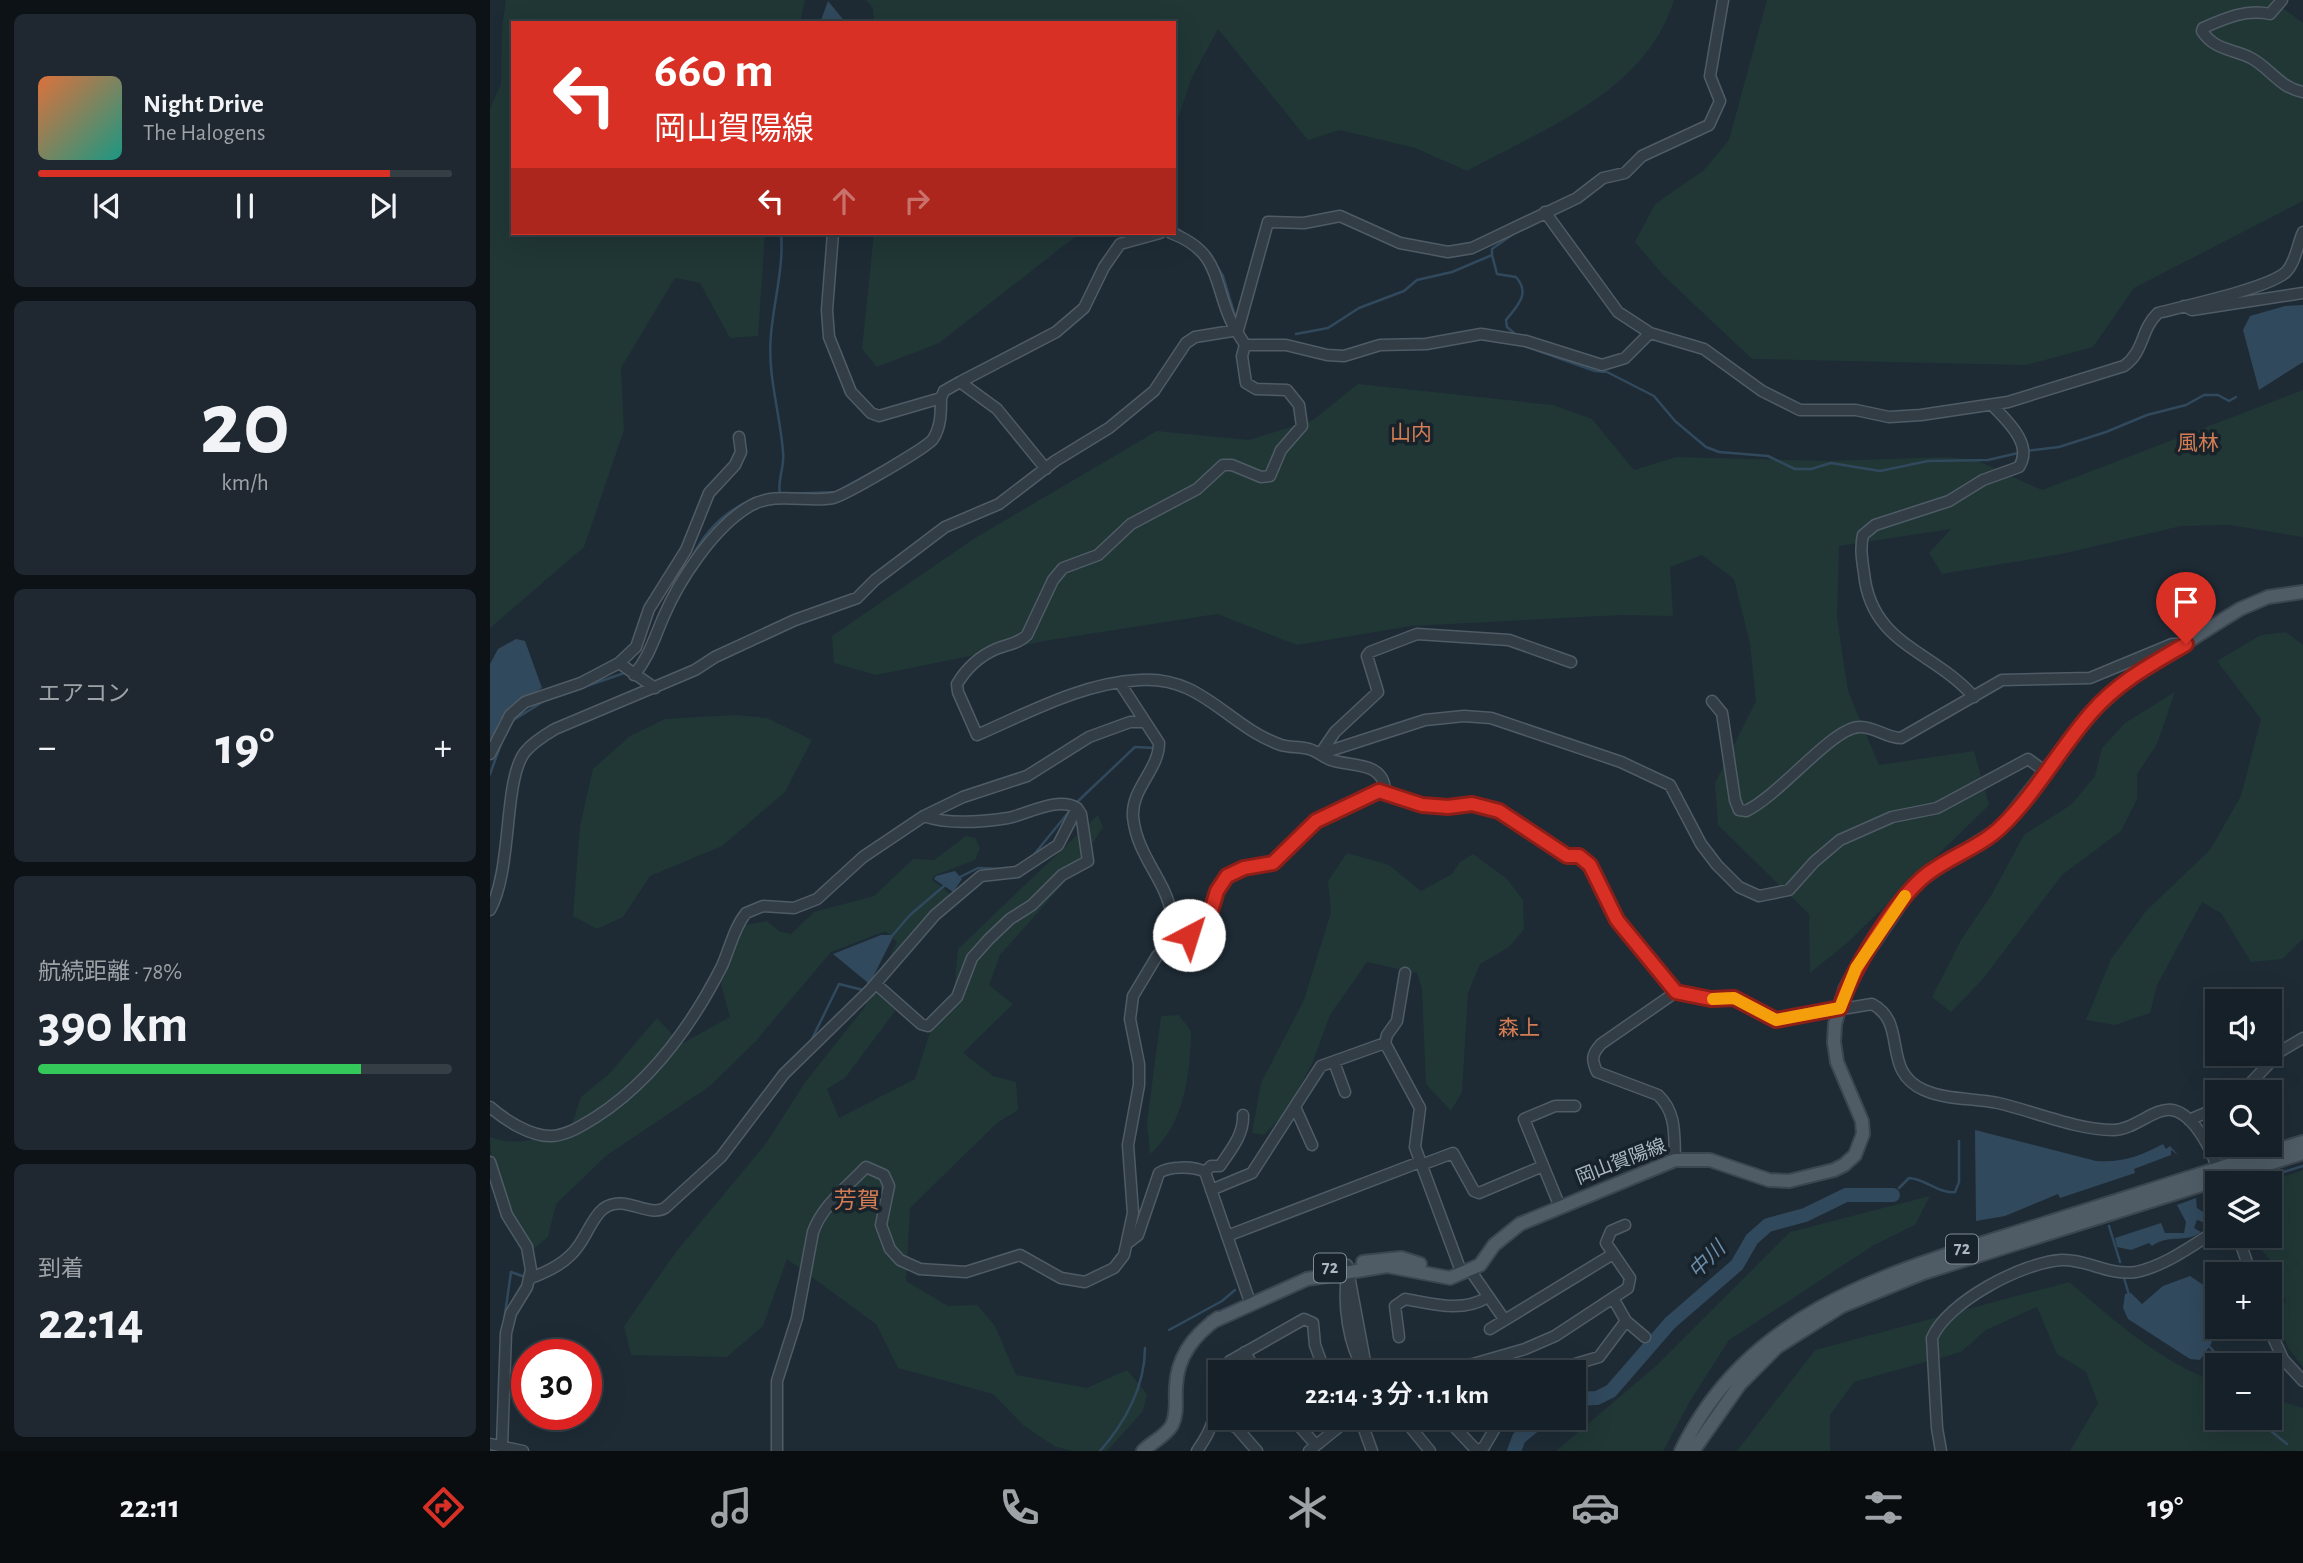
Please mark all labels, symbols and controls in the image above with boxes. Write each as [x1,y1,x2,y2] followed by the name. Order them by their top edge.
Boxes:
[654,47,774,96] text: 660 m
[539,49,630,140] icon: left
[143,91,264,117] text: Night Drive
[654,113,814,145] text: 岡山賀陽線
[143,122,265,145] text: The Halogens
[752,182,790,220] icon: left
[825,182,863,220] icon: ahead
[898,182,936,220] icon: right
[88,187,126,225] icon: previous
[226,187,264,225] icon: pause
[364,187,402,225] icon: next
[200,379,290,470] text: 20
[1390,422,1432,444] district label: 山内
[2177,432,2219,454] district label: 風林
[221,472,269,495] text: km/h
[2156,572,2216,644] pin
[2167,583,2205,621] icon: arrive
[38,683,130,706] text: エアコン
[215,721,275,773] text: 19°
[38,729,56,767] text: −
[434,729,452,767] text: +
[1152,898,1226,972] position arrow
[38,961,182,984] text: 航続距離 · 78%
[2205,989,2282,1430] map controls
[2205,989,2282,1066] button: sound
[38,999,188,1051] text: 390 km
[1498,1017,1540,1039] district label: 森上
[2205,1080,2282,1157] button: search
[1573,1134,1669,1188] street label: 岡山賀陽線
[2205,1171,2282,1248] button: layers
[834,1188,880,1213] district label: 芳賀
[1946,1234,1978,1264] road number: 72
[1684,1236,1731,1282] water label: 中川
[1314,1254,1346,1282] road number: 72
[38,1258,84,1281] text: 到着
[2205,1262,2282,1339] button: +
[38,1296,144,1348] text: 22:14
[511,1339,602,1430] speed limit sign: 30
[2205,1353,2282,1430] button: −
[1305,1382,1489,1408] text: 22:14 · 3 分 · 1.1 km
[419,1483,468,1532] icon: directions
[707,1483,756,1532] icon: music
[995,1483,1044,1532] icon: phone
[1283,1483,1332,1532] icon: climate
[1571,1483,1620,1532] icon: car
[1859,1483,1908,1532] icon: filters
[120,1491,180,1523] text: 22:11
[2147,1491,2183,1523] text: 19°

